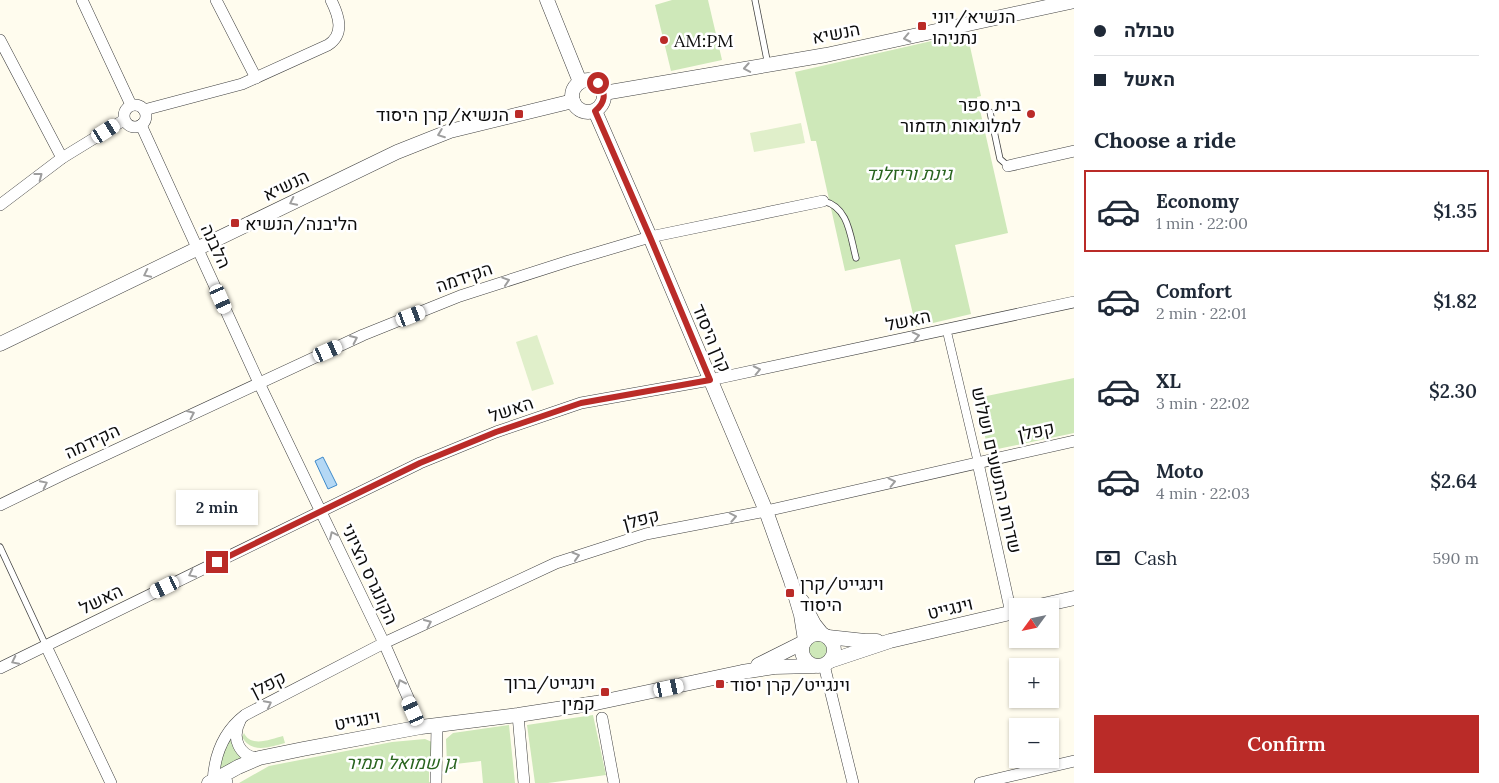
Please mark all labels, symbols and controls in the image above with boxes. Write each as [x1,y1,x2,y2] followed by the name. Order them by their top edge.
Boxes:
[932,5,1016,49] place label: הנשיא/יוני נתניהו
[810,17,862,49] street label: הנשיא
[1124,18,1175,42] text: טבולה
[916,20,928,32] marker: הנשיא/יוני נתניהו
[673,29,734,52] place label: AM:PM
[902,32,911,43] one-way arrow
[658,34,670,46] marker: AM:PM
[743,63,752,73] one-way arrow
[1124,67,1175,91] text: האשל
[587,72,609,94] route start
[900,93,1022,137] place label: בית ספר למלונאות תדמור
[376,103,509,126] place label: הנשיא/קרן היסוד
[513,108,525,120] marker: הנשיא/קרן היסוד
[1025,108,1037,120] marker: בית ספר למלונאות תדמור
[89,117,122,145] car
[1094,126,1236,154] text: Choose a ride
[437,128,446,139] one-way arrow
[866,162,953,185] park label: גינת וריזלנד
[259,164,313,206] street label: הנשיא
[33,173,42,181] one-way arrow
[1096,189,1141,234] icon: car
[1156,189,1239,213] text: Economy
[289,196,298,207] one-way arrow
[1433,199,1477,223] text: $1.35
[245,212,358,235] place label: הליבנה/הנשיא
[1156,213,1248,233] text: 1 min · 22:00
[229,217,241,229] marker: הליבנה/הנשיא
[196,220,236,272] street label: הלבנה
[433,257,495,297] street label: הקידמה
[143,267,152,278] one-way arrow
[501,277,510,287] one-way arrow
[1096,279,1141,324] icon: car
[1156,279,1232,303] text: Comfort
[208,282,233,316] car
[1433,289,1477,313] text: $1.82
[687,300,737,376] street label: קרן היסוד
[1156,303,1247,323] text: 2 min · 22:01
[394,304,427,328] car
[883,304,933,336] street label: האשל
[912,331,921,342] one-way arrow
[349,334,358,345] one-way arrow
[311,338,344,364] car
[753,365,762,376] one-way arrow
[1096,369,1141,414] icon: car
[1156,369,1181,393] text: XL
[1429,379,1477,403] text: $2.30
[967,384,1027,556] street label: שדרות התשעים ושלוש
[486,391,536,427] street label: האשל
[1156,393,1250,413] text: 3 min · 22:02
[186,410,195,421] one-way arrow
[1016,416,1056,446] street label: קפלן
[61,418,123,464] street label: הקידמה
[1096,459,1141,504] icon: car
[1156,459,1203,483] text: Moto
[1430,469,1477,493] text: $2.64
[888,477,897,488] one-way arrow
[39,480,48,490] one-way arrow
[1156,483,1250,503] text: 4 min · 22:03
[176,490,258,524] callout: 2 min
[196,497,238,517] text: 2 min
[620,503,662,535] street label: קפלן
[729,512,738,523] one-way arrow
[337,520,403,628] street label: הקונגרס הציוני
[328,531,339,540] one-way arrow
[1094,544,1122,572] icon: cash
[1134,546,1177,570] text: Cash
[1433,548,1479,568] text: 590 m
[206,551,228,573] route end
[571,552,580,562] one-way arrow
[188,568,197,578] one-way arrow
[800,572,884,616] place label: וינגייט/קרן היסוד
[148,574,181,600] car
[75,579,127,619] street label: האשל
[784,587,796,599] marker: וינגייט/קרן היסוד
[925,592,975,624] street label: וינגייט
[1009,598,1059,648] north arrow
[1009,598,1059,768] map controls
[423,618,432,629] one-way arrow
[11,655,20,665] one-way arrow
[1009,658,1059,708] button: +
[246,665,290,703] street label: קפלן
[504,671,595,715] place label: וינגייט/ברוך קמין
[730,673,850,696] place label: וינגייט/קרן יסוד
[652,678,685,698] car
[714,678,726,690] marker: וינגייט/קרן יסוד
[397,679,408,688] one-way arrow
[599,686,611,698] marker: וינגייט/ברוך קמין
[400,694,425,728] car
[263,700,272,710] one-way arrow
[332,705,382,735] street label: וינגייט
[1094,715,1479,773] button: Confirm
[1009,718,1059,768] button: −
[346,751,457,774] park label: גן שמואל תמיר

